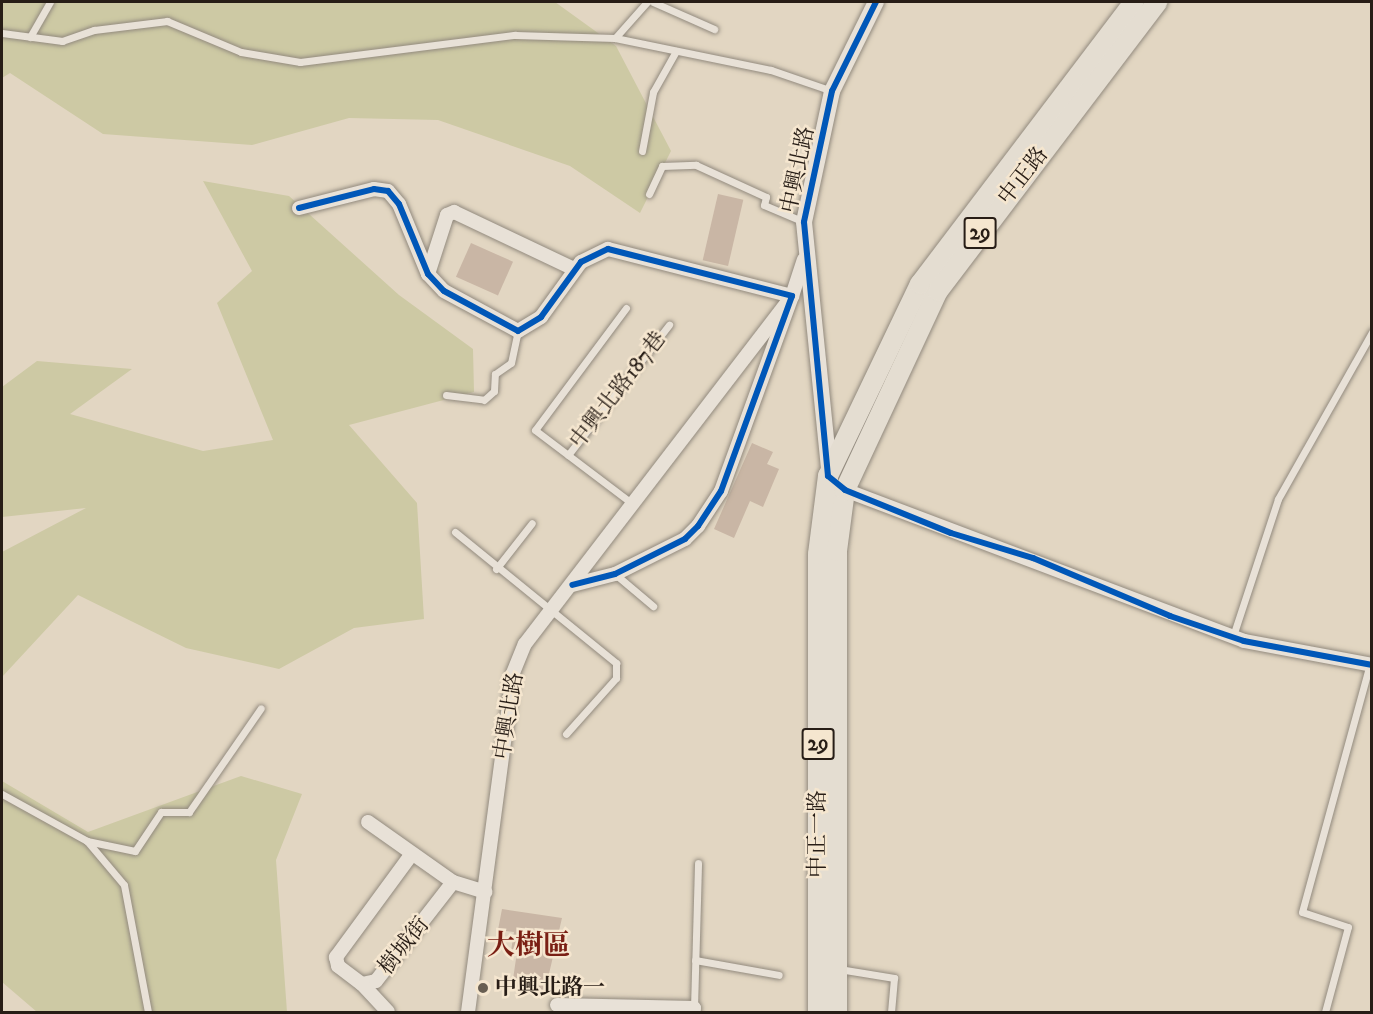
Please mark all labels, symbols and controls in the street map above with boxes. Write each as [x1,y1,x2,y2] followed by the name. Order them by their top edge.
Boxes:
[776,124,820,216] street label: 中興北路
[992,142,1054,210] street label: 中正路
[964,215,996,251] road number: 29
[564,326,672,454] street label: 中興北路187巷
[489,670,529,762] street label: 中興北路
[802,726,834,762] road number: 29
[805,790,831,878] street label: 中正一路
[373,912,435,980] street label: 樹城街
[487,929,571,963] district label: 大樹區
[495,975,605,1001] place label: 中興北路一
[476,981,490,995] marker: 中興北路一

